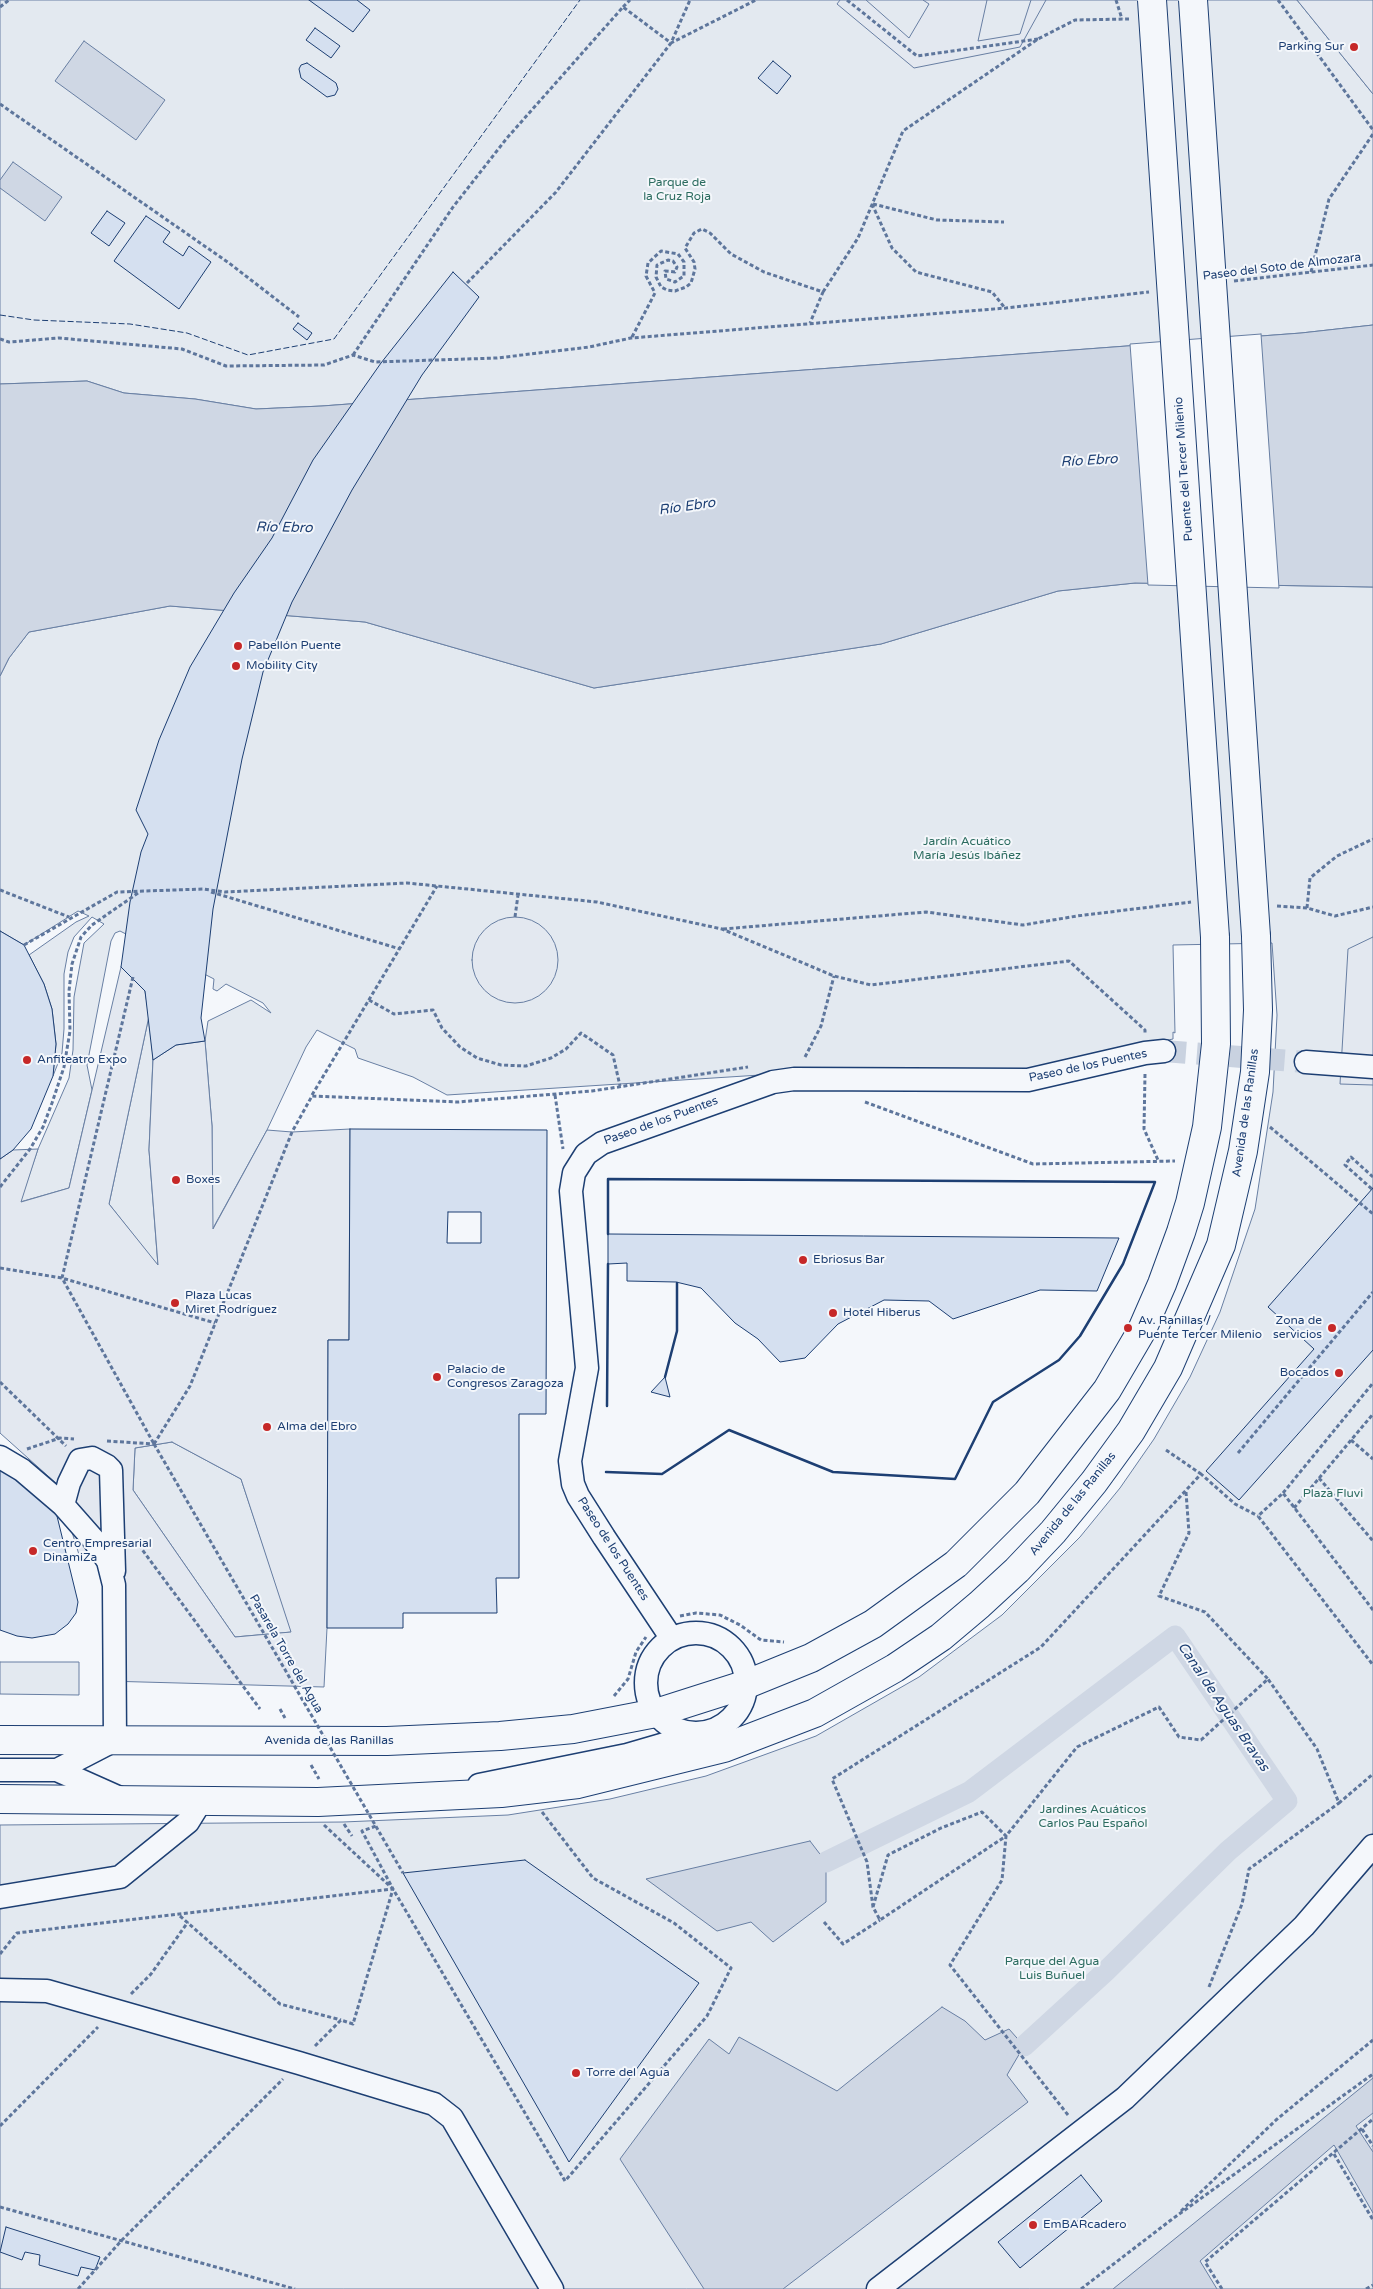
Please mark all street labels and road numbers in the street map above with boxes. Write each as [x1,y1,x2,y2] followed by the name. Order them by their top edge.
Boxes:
[1202,250,1362,284] street label: Paseo del Soto de Almozara
[1172,396,1196,542] street label: Puente del Tercer Milenio
[1028,1046,1148,1086] street label: Paseo de los Puentes
[1230,1048,1262,1178] street label: Avenida de las Ranillas
[602,1094,720,1148] street label: Paseo de los Puentes
[1027,1449,1119,1559] street label: Avenida de las Ranillas
[574,1495,652,1603] street label: Paseo de los Puentes
[246,1592,326,1716] street label: Pasarela Torre del Agua
[264,1734,394,1748] street label: Avenida de las Ranillas

